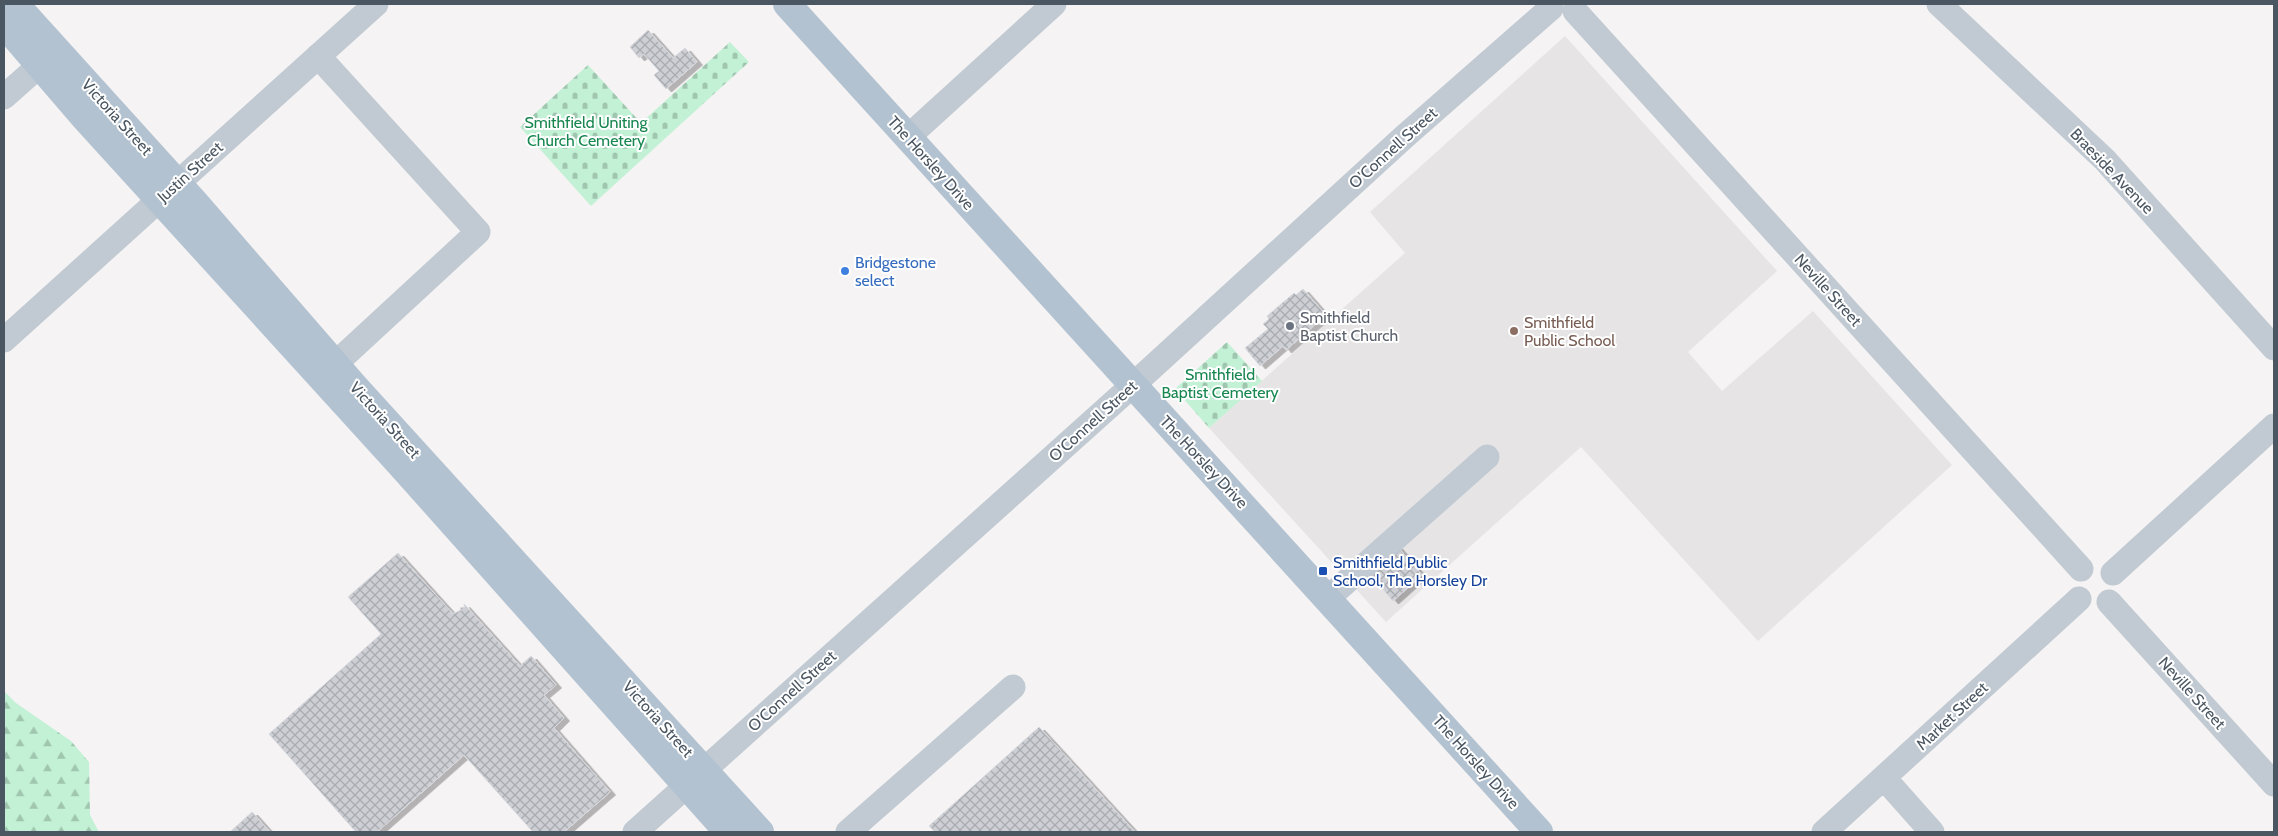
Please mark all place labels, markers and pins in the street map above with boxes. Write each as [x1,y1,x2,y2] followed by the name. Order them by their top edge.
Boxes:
[855,253,936,290] place label: Bridgestone select
[839,265,851,277] marker: Bridgestone select
[1300,308,1398,345] place label: Smithfield Baptist Church
[1524,313,1615,350] place label: Smithfield Public School
[1284,320,1296,332] marker: Smithfield Baptist Church
[1508,325,1520,337] marker: Smithfield Public School
[1333,553,1488,590] place label: Smithfield Public School, The Horsley Dr
[1317,565,1329,577] marker: Smithfield Public School, The Horsley Dr

